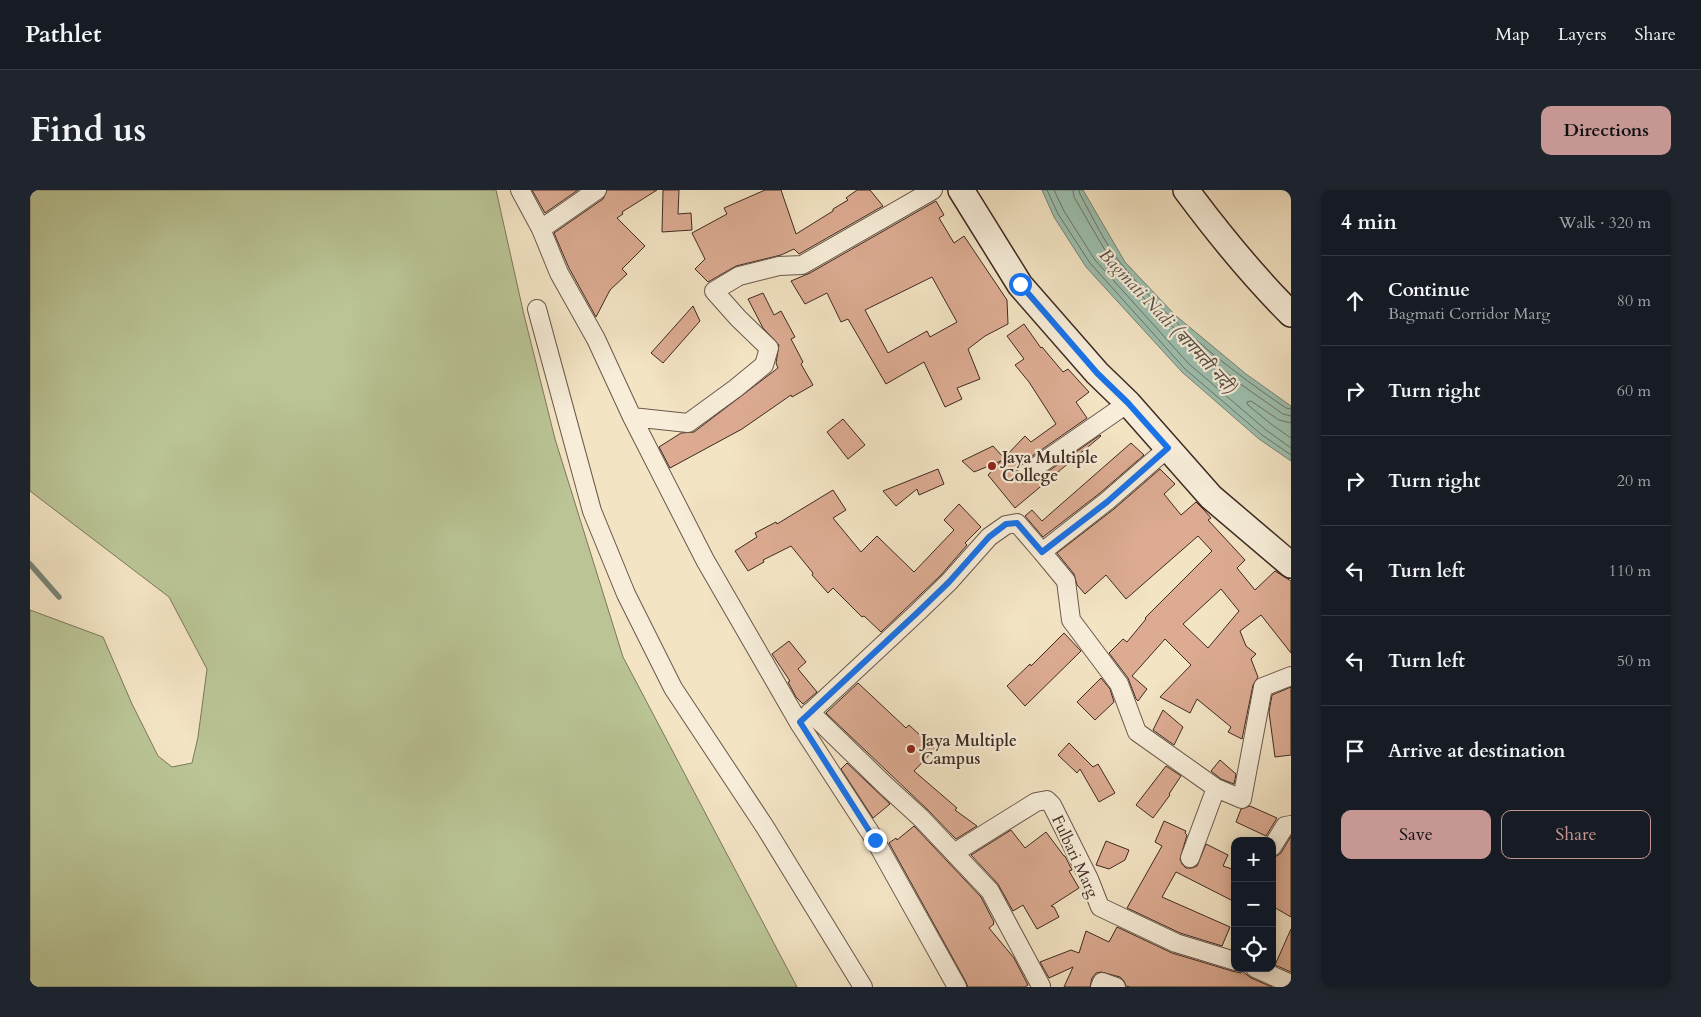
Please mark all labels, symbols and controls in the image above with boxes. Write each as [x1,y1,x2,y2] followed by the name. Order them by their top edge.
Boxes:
[25,18,102,51] text: Pathlet
[1495,22,1530,47] text: Map
[1558,22,1607,47] text: Layers
[1635,22,1676,47] text: Share
[30,106,146,154] text: Find us
[1541,106,1671,155] button: Directions
[1341,208,1397,237] text: 4 min
[1559,212,1651,234] text: Walk · 320 m
[1093,243,1242,400] water label: Bagmati Nadi (बागमती नदी)
[1009,273,1032,296] route start
[1388,277,1470,303] text: Continue
[1341,287,1369,315] icon: ahead
[1617,290,1651,312] text: 80 m
[1388,303,1550,325] text: Bagmati Corridor Marg
[1341,377,1369,405] icon: right
[1388,378,1480,404] text: Turn right
[1617,380,1651,402] text: 60 m
[1000,447,1098,487] place label: Jaya Multiple College
[986,460,998,472] marker: Jaya Multiple College
[1341,467,1369,495] icon: right
[1388,468,1480,494] text: Turn right
[1617,470,1651,492] text: 20 m
[1341,557,1369,585] icon: left
[1388,558,1465,584] text: Turn left
[1609,560,1651,582] text: 110 m
[1341,647,1369,675] icon: left
[1388,648,1465,674] text: Turn left
[1617,650,1651,672] text: 50 m
[919,730,1017,770] place label: Jaya Multiple Campus
[1341,737,1369,765] icon: arrive
[1388,738,1565,764] text: Arrive at destination
[905,743,917,755] marker: Jaya Multiple Campus
[1341,810,1491,859] button: Save
[1501,810,1651,859] button: Share
[1046,811,1104,901] street label: Fulbari Marg
[864,829,887,852] route end
[1231,837,1276,972] map controls
[1231,837,1276,882] button: +
[1231,882,1276,927] button: −
[1231,927,1276,972] button: locate

